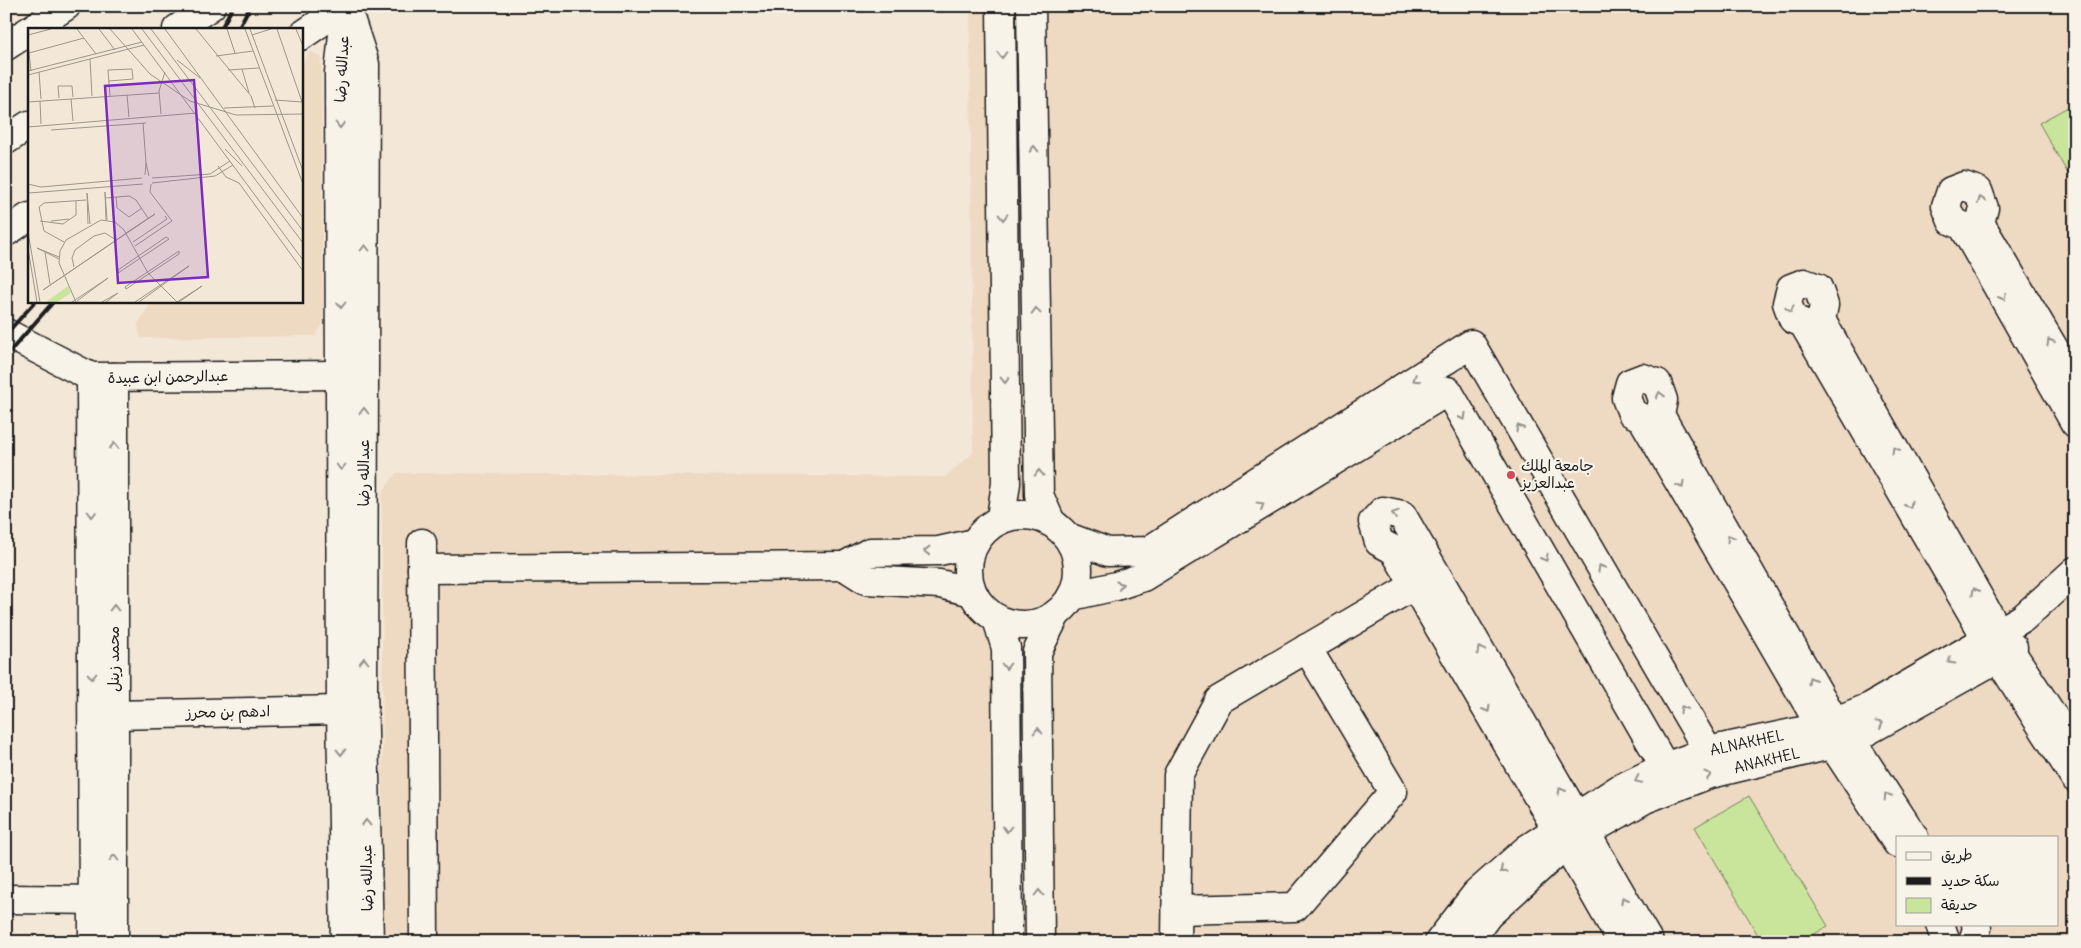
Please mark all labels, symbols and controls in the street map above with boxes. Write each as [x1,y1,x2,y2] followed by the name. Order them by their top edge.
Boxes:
[28,28,302,302] inset map
[330,35,353,103] street label: عبدالله رضا
[997,52,1007,59] one-way arrow
[335,121,345,129] one-way arrow
[1028,144,1039,152] one-way arrow
[1977,196,1987,204] one-way arrow
[998,214,1008,222] one-way arrow
[359,244,370,252] one-way arrow
[1997,291,2007,300] one-way arrow
[336,301,346,309] one-way arrow
[1784,305,1795,313] one-way arrow
[1031,307,1041,314] one-way arrow
[2047,339,2057,348] one-way arrow
[108,366,228,387] street label: عبدالرحمن ابن عبيدة
[1412,373,1421,383] one-way arrow
[1000,376,1010,384] one-way arrow
[1655,391,1666,400] one-way arrow
[359,406,369,414] one-way arrow
[1457,412,1467,421] one-way arrow
[1516,424,1526,433] one-way arrow
[354,440,373,506] street label: عبدالله رضا
[109,441,119,449] one-way arrow
[1891,446,1901,455] one-way arrow
[1519,456,1594,492] place label: جامعة الملك عبدالعزيز
[336,464,346,471] one-way arrow
[1034,469,1044,477] one-way arrow
[1505,469,1517,481] marker: جامعة الملك عبدالعزيز
[1674,479,1684,488] one-way arrow
[1903,500,1913,509] one-way arrow
[1255,502,1264,512] one-way arrow
[87,510,97,518] one-way arrow
[1391,510,1400,520] one-way arrow
[1727,535,1737,544] one-way arrow
[922,546,930,556] one-way arrow
[1538,552,1548,561] one-way arrow
[1598,565,1608,574] one-way arrow
[1115,580,1123,590] one-way arrow
[1971,587,1981,596] one-way arrow
[109,604,119,612] one-way arrow
[104,626,123,692] street label: محمد زينل
[1476,647,1486,656] one-way arrow
[1947,655,1956,665] one-way arrow
[359,656,369,664] one-way arrow
[1001,663,1011,671] one-way arrow
[87,672,98,680] one-way arrow
[1807,676,1817,685] one-way arrow
[185,701,270,725] street label: ادهم بن محرز
[1480,704,1490,713] one-way arrow
[1680,705,1690,714] one-way arrow
[1875,720,1884,730] one-way arrow
[1708,725,1785,759] street label: ALNAKHEL
[1033,726,1043,734] one-way arrow
[1732,743,1801,777] street label: ANAKHEL
[336,748,347,756] one-way arrow
[1704,771,1712,781] one-way arrow
[1634,774,1643,784] one-way arrow
[1558,787,1568,796] one-way arrow
[1884,792,1893,802] one-way arrow
[361,819,371,826] one-way arrow
[1002,826,1012,833] one-way arrow
[1896,836,2058,926] legend
[356,844,377,912] street label: عبدالله رضا
[1941,845,1973,864] text: طريق
[109,854,119,862] one-way arrow
[1500,864,1509,873] one-way arrow
[1941,871,2000,890] text: سكة حديد
[1034,889,1045,897] one-way arrow
[1941,895,1978,914] text: حديقة
[1621,896,1631,905] one-way arrow

